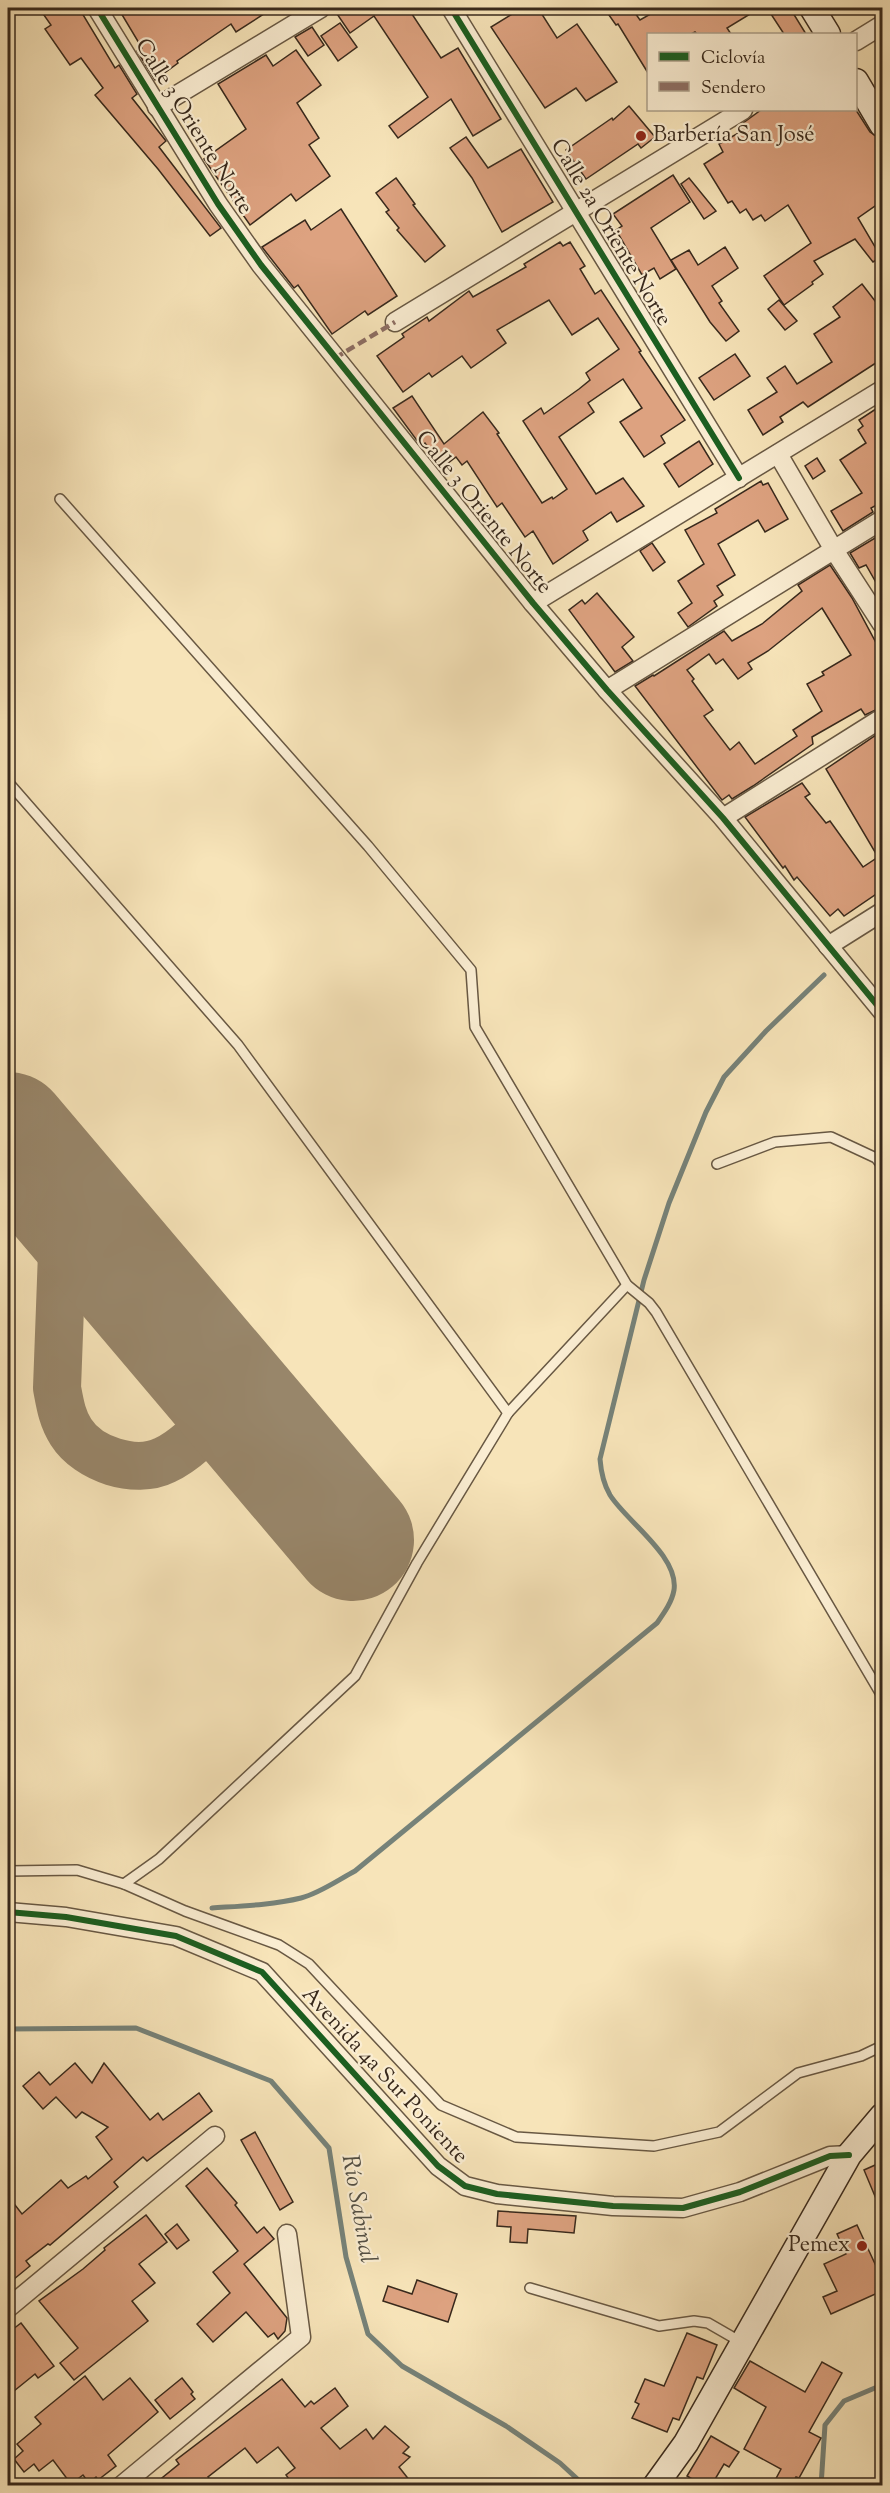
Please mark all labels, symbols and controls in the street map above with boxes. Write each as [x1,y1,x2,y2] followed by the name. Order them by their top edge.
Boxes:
[126,33,260,221] street label: Calle 3 Oriente Norte
[647,33,857,111] legend
[701,46,765,72] text: Ciclovía
[701,76,766,102] text: Sendero
[653,120,815,152] place label: Barbería San José
[634,129,648,143] marker: Barbería San José
[541,133,679,333] street label: Calle 2a Oriente Norte
[407,424,559,602] street label: Calle 3 Oriente Norte
[293,1980,475,2172] street label: Avenida 4a Sur Poniente
[332,2152,384,2266] water label: Río Sabinal
[788,2230,850,2262] place label: Pemex
[855,2239,869,2253] marker: Pemex

